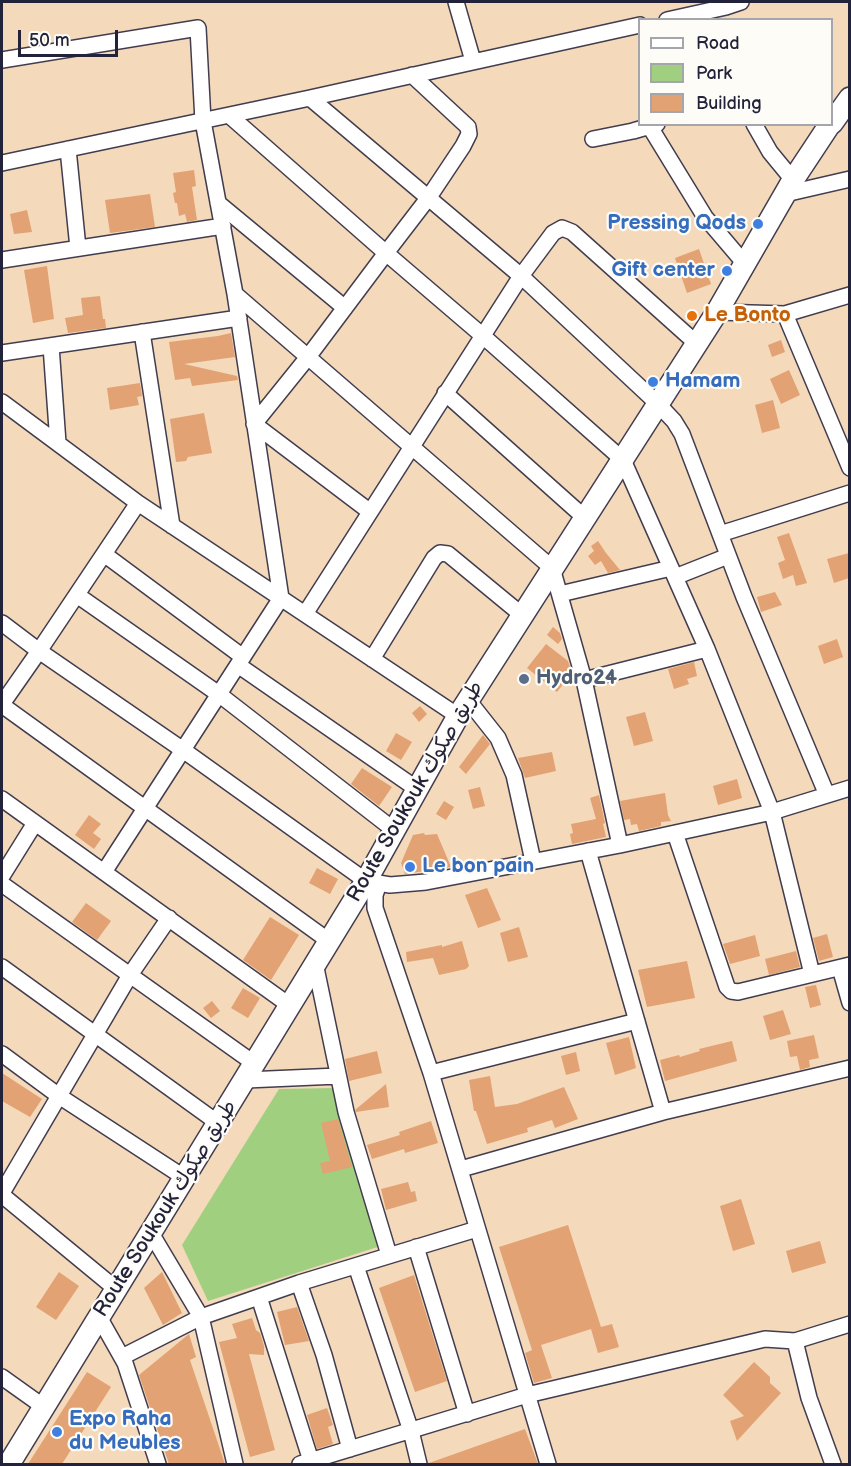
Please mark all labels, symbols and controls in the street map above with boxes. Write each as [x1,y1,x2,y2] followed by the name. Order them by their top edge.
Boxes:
[21,18,122,56] scale bar
[638,18,833,126] legend
[29,30,70,51] text: 50 m
[696,33,740,54] text: Road
[696,63,732,84] text: Park
[696,93,762,114] text: Building
[607,211,746,237] place label: Pressing Qods
[751,217,765,231] marker: Pressing Qods
[611,258,715,284] place label: Gift center
[720,264,734,278] marker: Gift center
[704,303,791,329] place label: Le Bonto
[685,309,699,323] marker: Le Bonto
[665,369,740,395] place label: Hamam
[646,375,660,389] marker: Hamam
[536,666,617,692] place label: Hydro24
[517,672,531,686] marker: Hydro24
[342,677,490,907] street label: Route Soukouk طريق صكوك
[422,854,534,880] place label: Le bon pain
[403,860,417,874] marker: Le bon pain
[89,1096,243,1322] street label: Route Soukouk طريق صكوك
[69,1407,181,1457] place label: Expo Raha du Meubles
[50,1425,64,1439] marker: Expo Raha du Meubles

